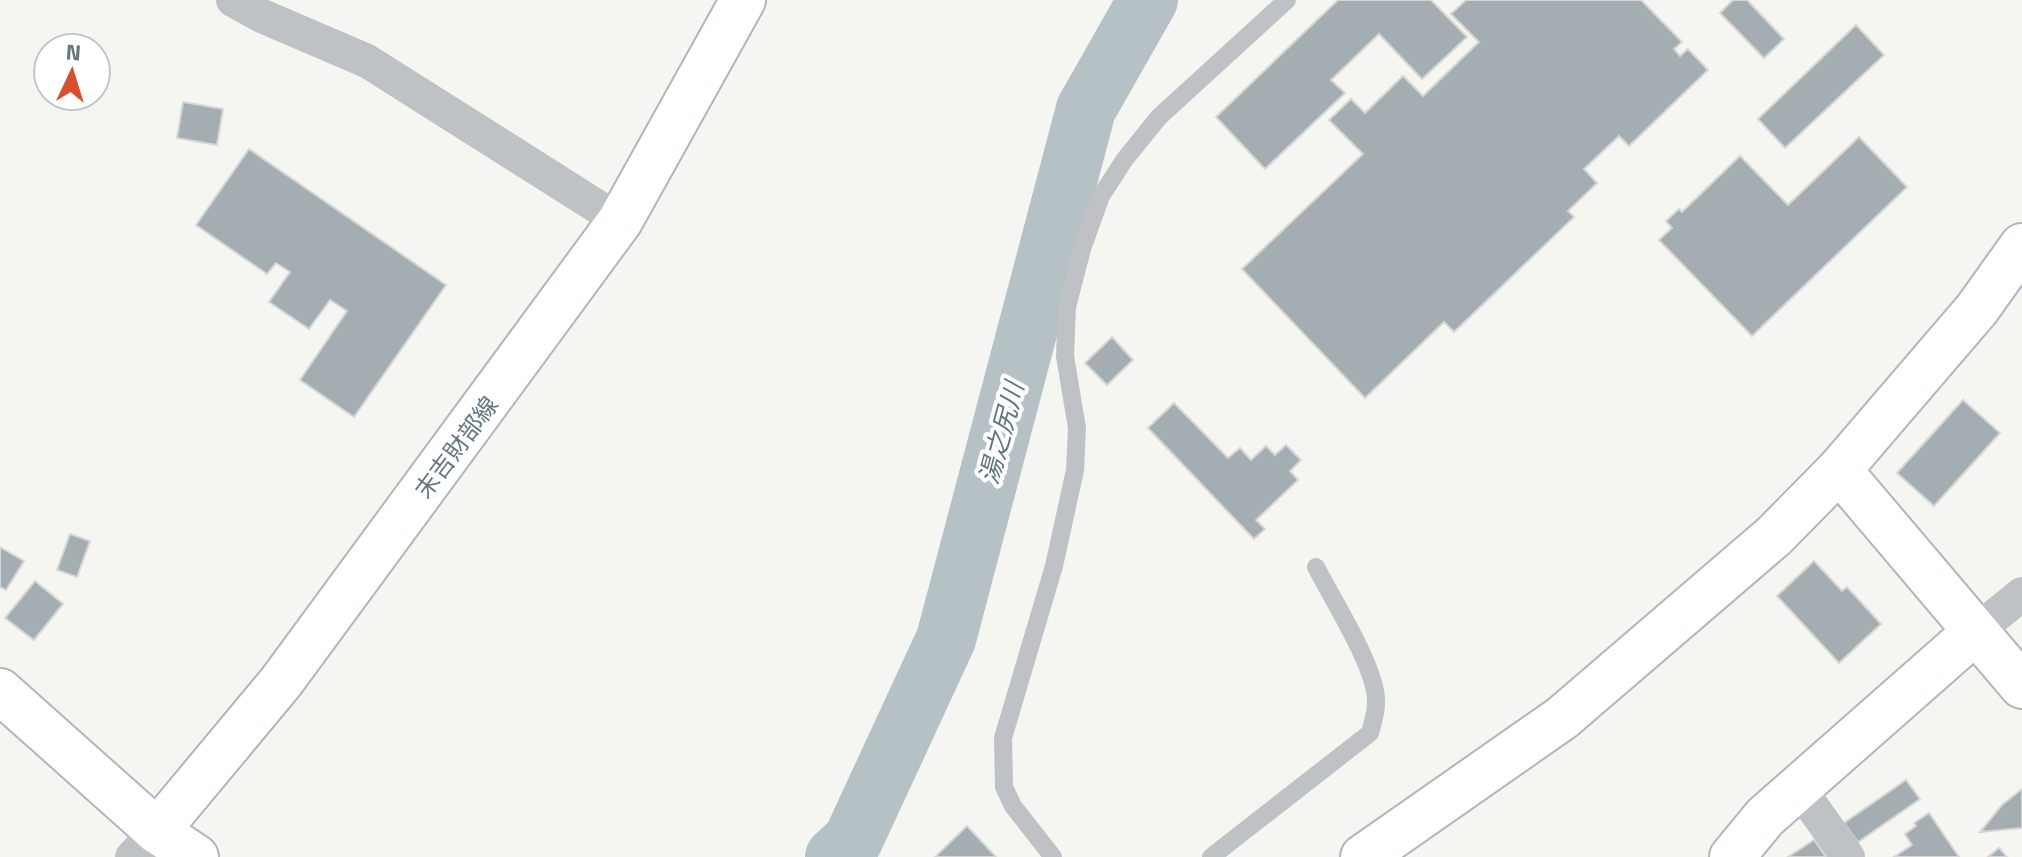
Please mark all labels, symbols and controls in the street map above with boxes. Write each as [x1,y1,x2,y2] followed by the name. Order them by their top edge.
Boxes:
[32,32,112,112] north arrow
[65,35,82,70] text: N
[969,375,1034,488] water label: 湯之尻川
[406,388,506,506] street label: 末吉財部線

